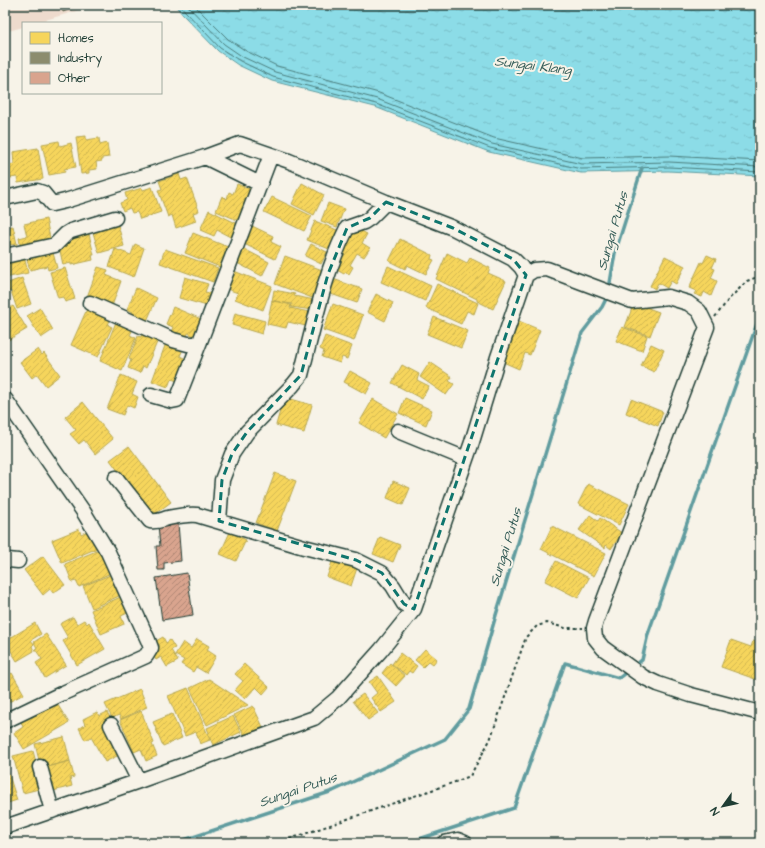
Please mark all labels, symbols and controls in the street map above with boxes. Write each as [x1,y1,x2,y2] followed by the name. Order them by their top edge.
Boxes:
[22,22,162,94] legend
[58,30,94,47] text: Homes
[58,50,103,68] text: Industry
[493,51,573,81] water label: Sungai Klang
[58,70,90,87] text: Other
[592,188,634,273] water label: Sungai Putus
[485,504,528,589] water label: Sungai Putus
[256,767,340,813] water label: Sungai Putus
[703,786,743,826] north arrow
[707,804,723,818] text: N

